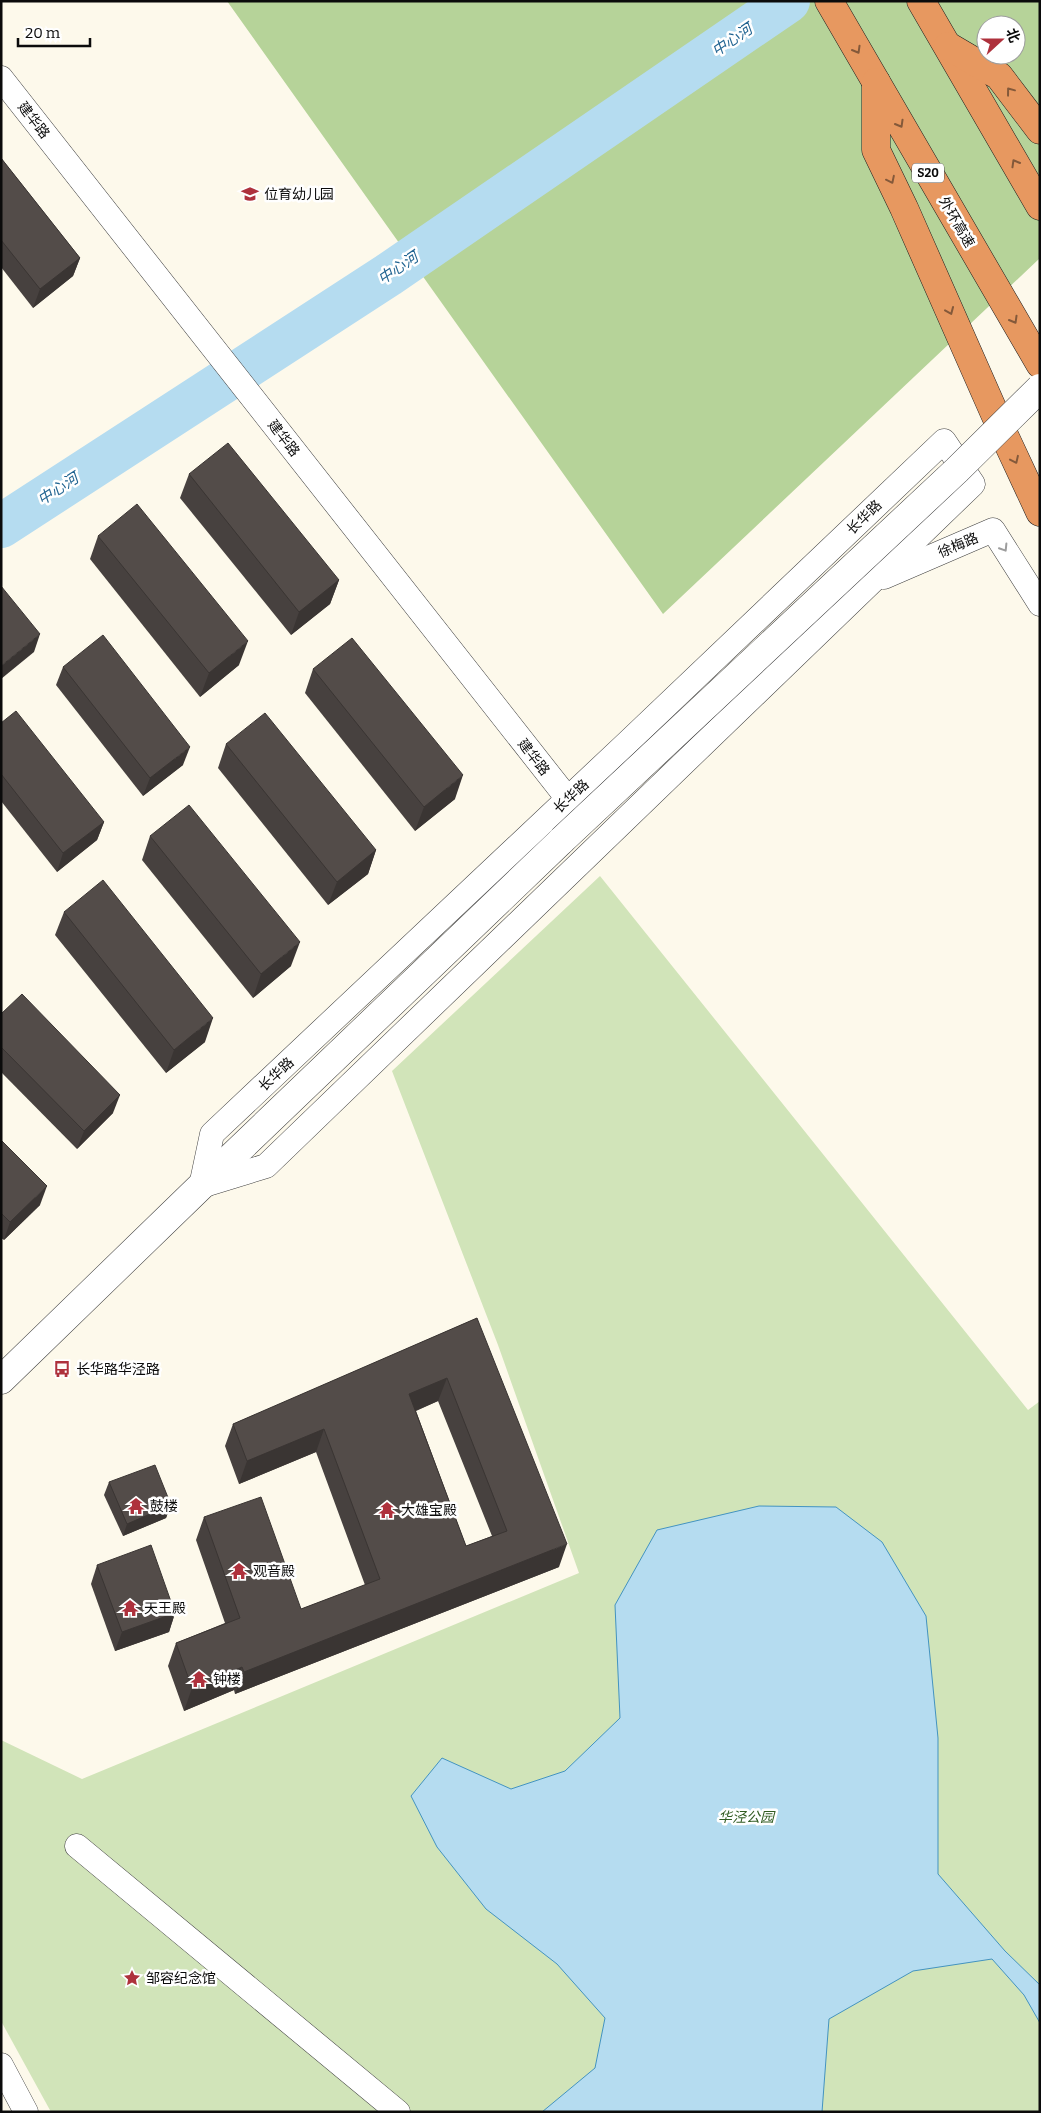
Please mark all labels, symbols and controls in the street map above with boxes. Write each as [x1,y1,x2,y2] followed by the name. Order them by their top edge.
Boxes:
[18,15,90,47] scale bar
[976,15,1026,65] north arrow
[708,18,758,60] water label: 中心河
[25,24,61,42] text: 20 m
[1002,26,1023,45] text: 北
[851,44,861,53] one-way arrow
[1008,88,1016,97] one-way arrow
[14,99,53,142] street label: 建华路
[894,119,904,128] one-way arrow
[1012,160,1022,169] one-way arrow
[912,164,944,182] road number: S20
[885,175,895,184] one-way arrow
[240,184,260,204] school or university icon: 位育幼儿园
[264,186,334,203] place label: 位育幼儿园
[935,194,978,251] street label: 外环高速
[374,246,424,288] water label: 中心河
[943,306,954,315] one-way arrow
[1008,315,1018,324] one-way arrow
[264,417,303,460] street label: 建华路
[1009,455,1020,464] one-way arrow
[34,468,84,509] water label: 中心河
[843,497,885,538] street label: 长华路
[936,529,981,561] street label: 徐梅路
[998,542,1007,551] one-way arrow
[514,736,553,779] street label: 建华路
[550,776,592,817] street label: 长华路
[255,1054,297,1095] street label: 长华路
[52,1359,72,1379] bus stop icon: 长华路华泾路
[76,1361,160,1378] place label: 长华路华泾路
[126,1496,146,1516] temple icon: 鼓楼
[150,1498,178,1515] place label: 鼓楼
[377,1500,397,1520] temple icon: 大雄宝殿
[401,1502,457,1519] place label: 大雄宝殿
[229,1561,249,1581] temple icon: 观音殿
[253,1563,295,1580] place label: 观音殿
[120,1598,140,1618] temple icon: 天王殿
[144,1600,186,1617] place label: 天王殿
[189,1669,209,1689] temple icon: 钟楼
[213,1671,241,1688] place label: 钟楼
[718,1809,776,1826] park label: 华泾公园
[122,1968,142,1988] place icon: 邹容纪念馆
[146,1970,216,1987] place label: 邹容纪念馆

